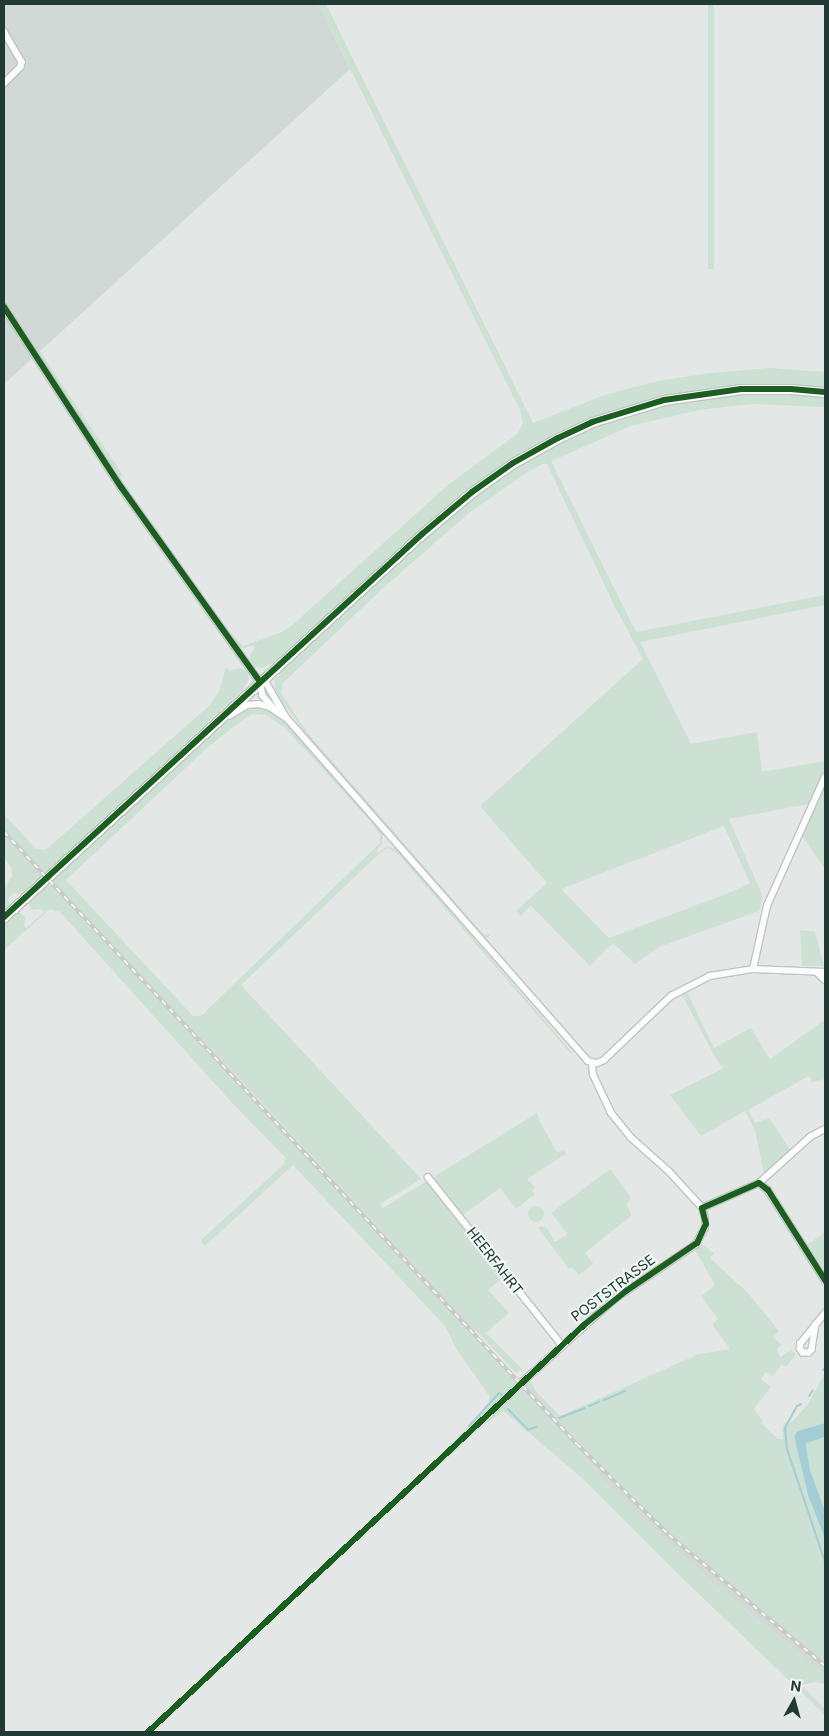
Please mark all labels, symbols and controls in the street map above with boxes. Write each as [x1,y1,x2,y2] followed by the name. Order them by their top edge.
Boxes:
[463,1224,527,1298] street label: HEERFAHRT
[568,1251,658,1325] street label: POSTSTRASSE
[769,1676,819,1726] north arrow
[790,1677,802,1695] text: N

